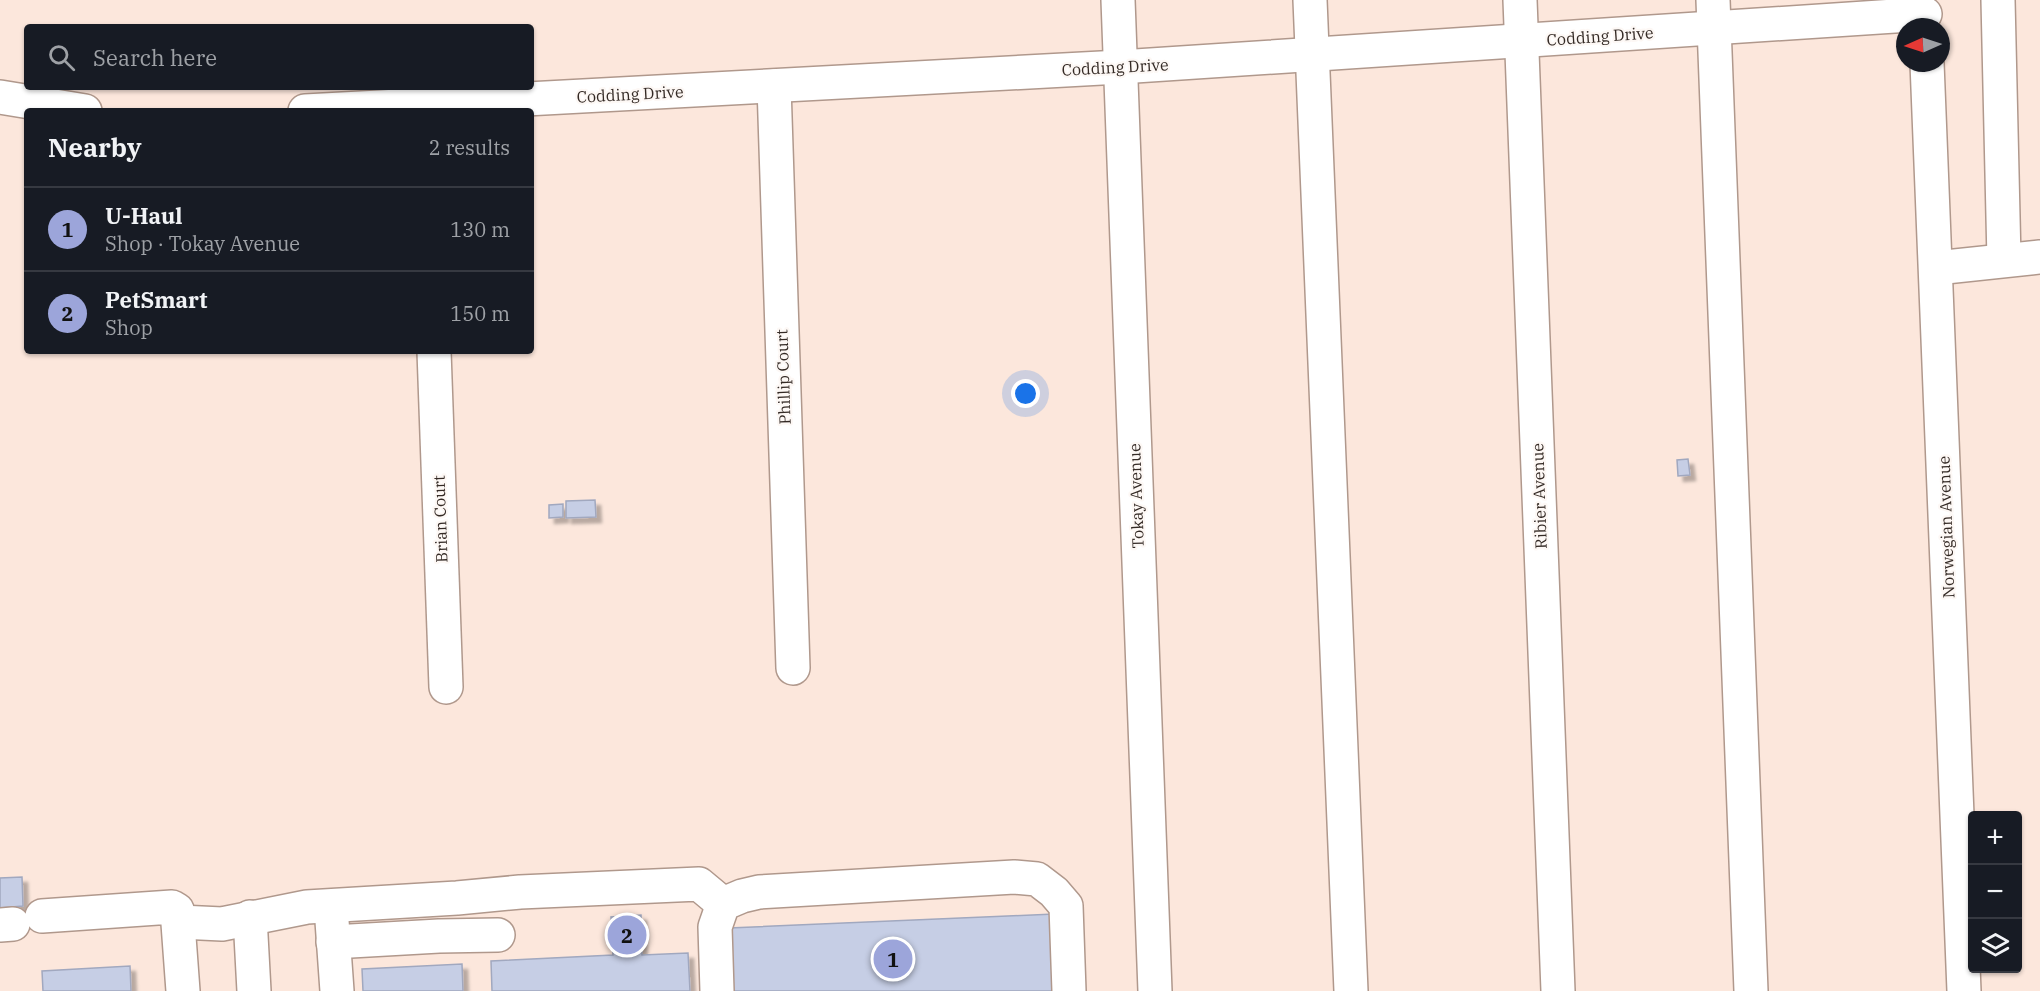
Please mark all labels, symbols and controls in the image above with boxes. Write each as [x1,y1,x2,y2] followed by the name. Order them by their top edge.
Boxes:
[1896,18,1950,72] north arrow
[1546,22,1654,50] street label: Codding Drive
[24,24,534,90] search box
[45,41,78,74] icon: search
[93,43,217,72] text: Search here
[1061,54,1169,80] street label: Codding Drive
[576,81,684,107] street label: Codding Drive
[48,130,142,164] text: Nearby
[429,134,510,161] text: 2 results
[105,201,183,230] text: U-Haul
[62,216,74,243] text: 1
[450,216,510,243] text: 130 m
[105,230,300,257] text: Shop · Tokay Avenue
[105,285,207,314] text: PetSmart
[62,300,74,327] text: 2
[450,300,510,327] text: 150 m
[105,314,153,341] text: Shop
[771,329,795,425] street label: Phillip Court
[1011,379,1040,408] your location
[1124,443,1148,549] street label: Tokay Avenue
[1527,443,1551,549] street label: Ribier Avenue
[1934,455,1958,599] street label: Norwegian Avenue
[428,475,452,563] street label: Brian Court
[1968,811,2022,973] map controls
[1968,811,2022,865] button: +
[1968,865,2022,919] button: −
[608,912,646,958] pin: 2
[1968,919,2022,973] button: layers
[874,936,912,982] pin: 1

